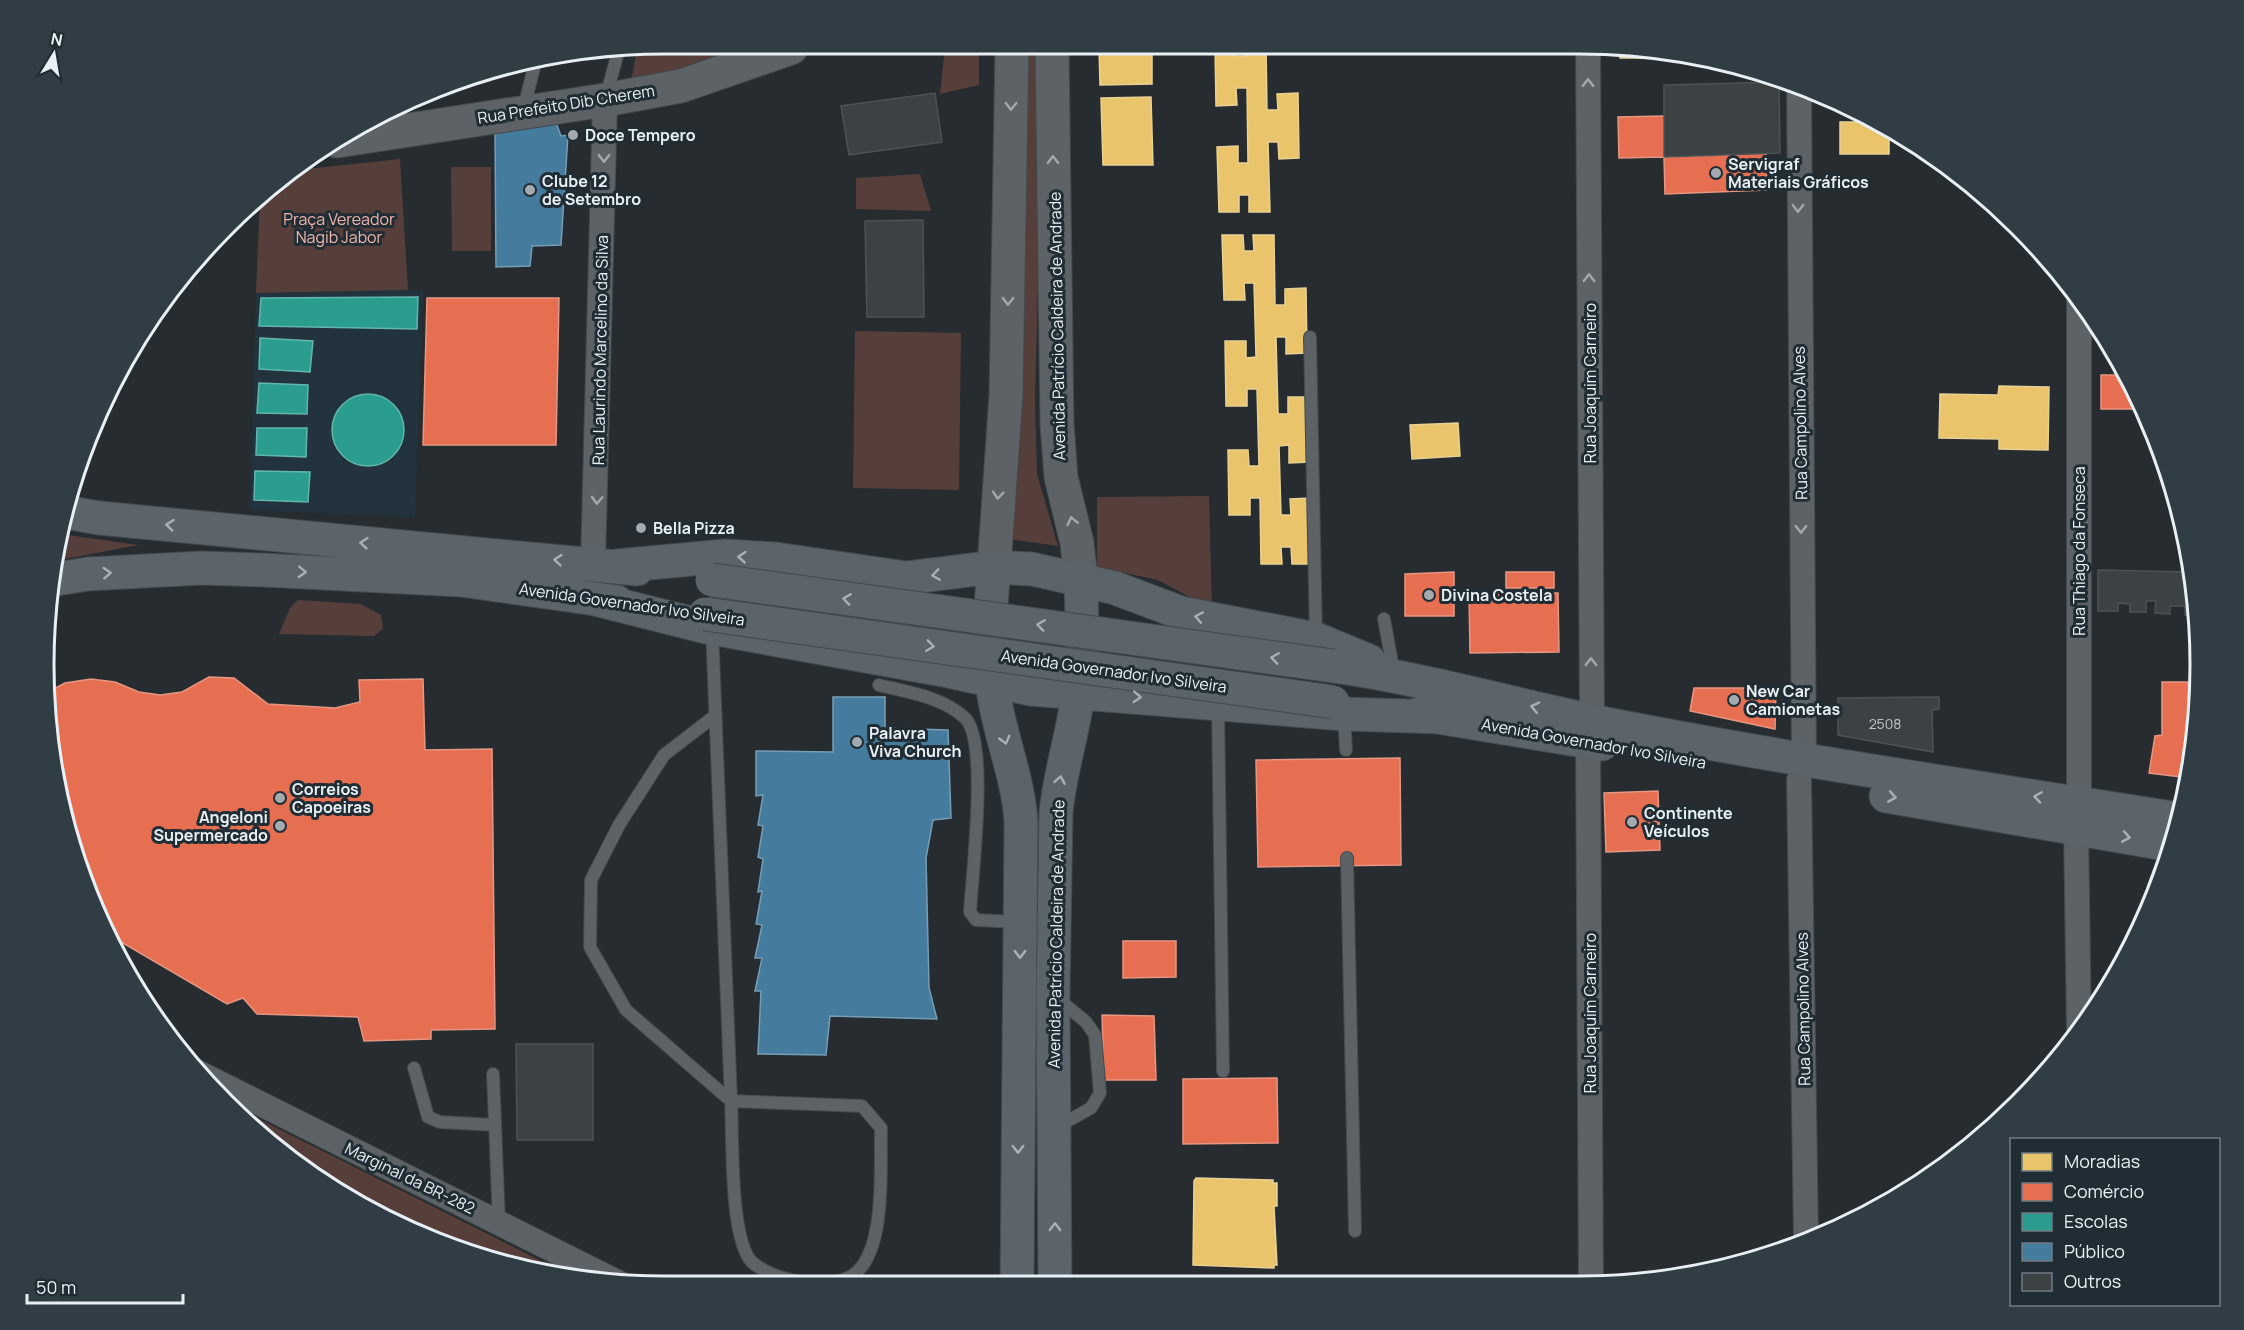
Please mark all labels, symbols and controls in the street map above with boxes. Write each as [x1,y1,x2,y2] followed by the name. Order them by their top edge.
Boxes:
[24,24,84,84] north arrow
[49,27,65,51] text: N
[476,79,656,129] street label: Rua Prefeito Dib Cherem
[1582,79,1594,88] one-way arrow
[1005,101,1017,110] one-way arrow
[585,124,696,146] place label: Doce Tempero
[566,128,580,142] marker: Doce Tempero
[1728,153,1869,193] place label: Servigraf Materiais Gráficos
[598,154,610,163] one-way arrow
[1047,155,1059,164] one-way arrow
[1709,166,1723,180] marker: Servigraf Materiais Gráficos
[542,170,641,210] place label: Clube 12 de Setembro
[523,183,537,197] marker: Clube 12 de Setembro
[1044,191,1070,461] street label: Avenida Patrício Caldeira de Andrade
[1792,203,1804,212] one-way arrow
[283,208,395,248] park label: Praça Vereador Nagib Jabor
[587,235,613,465] street label: Rua Laurindo Marcelino da Silva
[1583,274,1595,283] one-way arrow
[1001,296,1014,305] one-way arrow
[1579,303,1601,463] street label: Rua Joaquim Carneiro
[1788,346,1812,500] street label: Rua Campolino Alves
[2068,466,2090,636] street label: Rua Thiago da Fonseca
[991,491,1004,500] one-way arrow
[590,496,603,505] one-way arrow
[653,517,735,539] place label: Bella Pizza
[1066,517,1079,527] one-way arrow
[165,519,174,532] one-way arrow
[634,521,648,535] marker: Bella Pizza
[1795,524,1807,533] one-way arrow
[359,537,368,550] one-way arrow
[738,551,747,564] one-way arrow
[554,554,563,567] one-way arrow
[298,565,307,578] one-way arrow
[103,566,112,579] one-way arrow
[931,568,940,580] one-way arrow
[518,577,746,631] street label: Avenida Governador Ivo Silveira
[1441,584,1552,606] place label: Divina Costela
[1422,588,1436,602] marker: Divina Costela
[843,593,852,605] one-way arrow
[1194,611,1204,624] one-way arrow
[1036,620,1045,632] one-way arrow
[925,639,934,651] one-way arrow
[1000,644,1228,698] street label: Avenida Governador Ivo Silveira
[1271,652,1280,665] one-way arrow
[1585,657,1597,666] one-way arrow
[1746,680,1840,720] place label: New Car Camionetas
[1132,690,1141,703] one-way arrow
[1727,693,1741,707] marker: New Car Camionetas
[1530,702,1540,715] one-way arrow
[1480,712,1708,774] street label: Avenida Governador Ivo Silveira
[1869,714,1901,733] house number: 2508
[869,722,961,762] place label: Palavra Viva Church
[998,734,1010,745] one-way arrow
[850,735,864,749] marker: Palavra Viva Church
[1053,775,1066,785] one-way arrow
[292,778,371,818] place label: Correios Capoeiras
[1887,790,1897,802] one-way arrow
[273,791,287,805] marker: Correios Capoeiras
[2033,791,2042,803] one-way arrow
[1043,799,1069,1069] street label: Avenida Patrício Caldeira de Andrade
[1644,802,1733,842] place label: Continente Veículos
[153,806,268,846] place label: Angeloni Supermercado
[1625,815,1639,829] marker: Continente Veículos
[273,819,287,833] marker: Angeloni Supermercado
[2121,831,2130,843] one-way arrow
[1791,932,1815,1086] street label: Rua Campolino Alves
[1579,933,1601,1093] street label: Rua Joaquim Carneiro
[1013,949,1026,958] one-way arrow
[341,1137,479,1219] street label: Marginal da BR-282
[2010,1138,2220,1306] legend
[1012,1144,1024,1153] one-way arrow
[2064,1149,2140,1173] text: Moradias
[2064,1179,2144,1203] text: Comércio
[2064,1209,2128,1233] text: Escolas
[1049,1222,1061,1231] one-way arrow
[2064,1239,2125,1263] text: Público
[27,1267,183,1305] scale bar
[2064,1269,2121,1293] text: Outros
[36,1275,76,1299] text: 50 m

